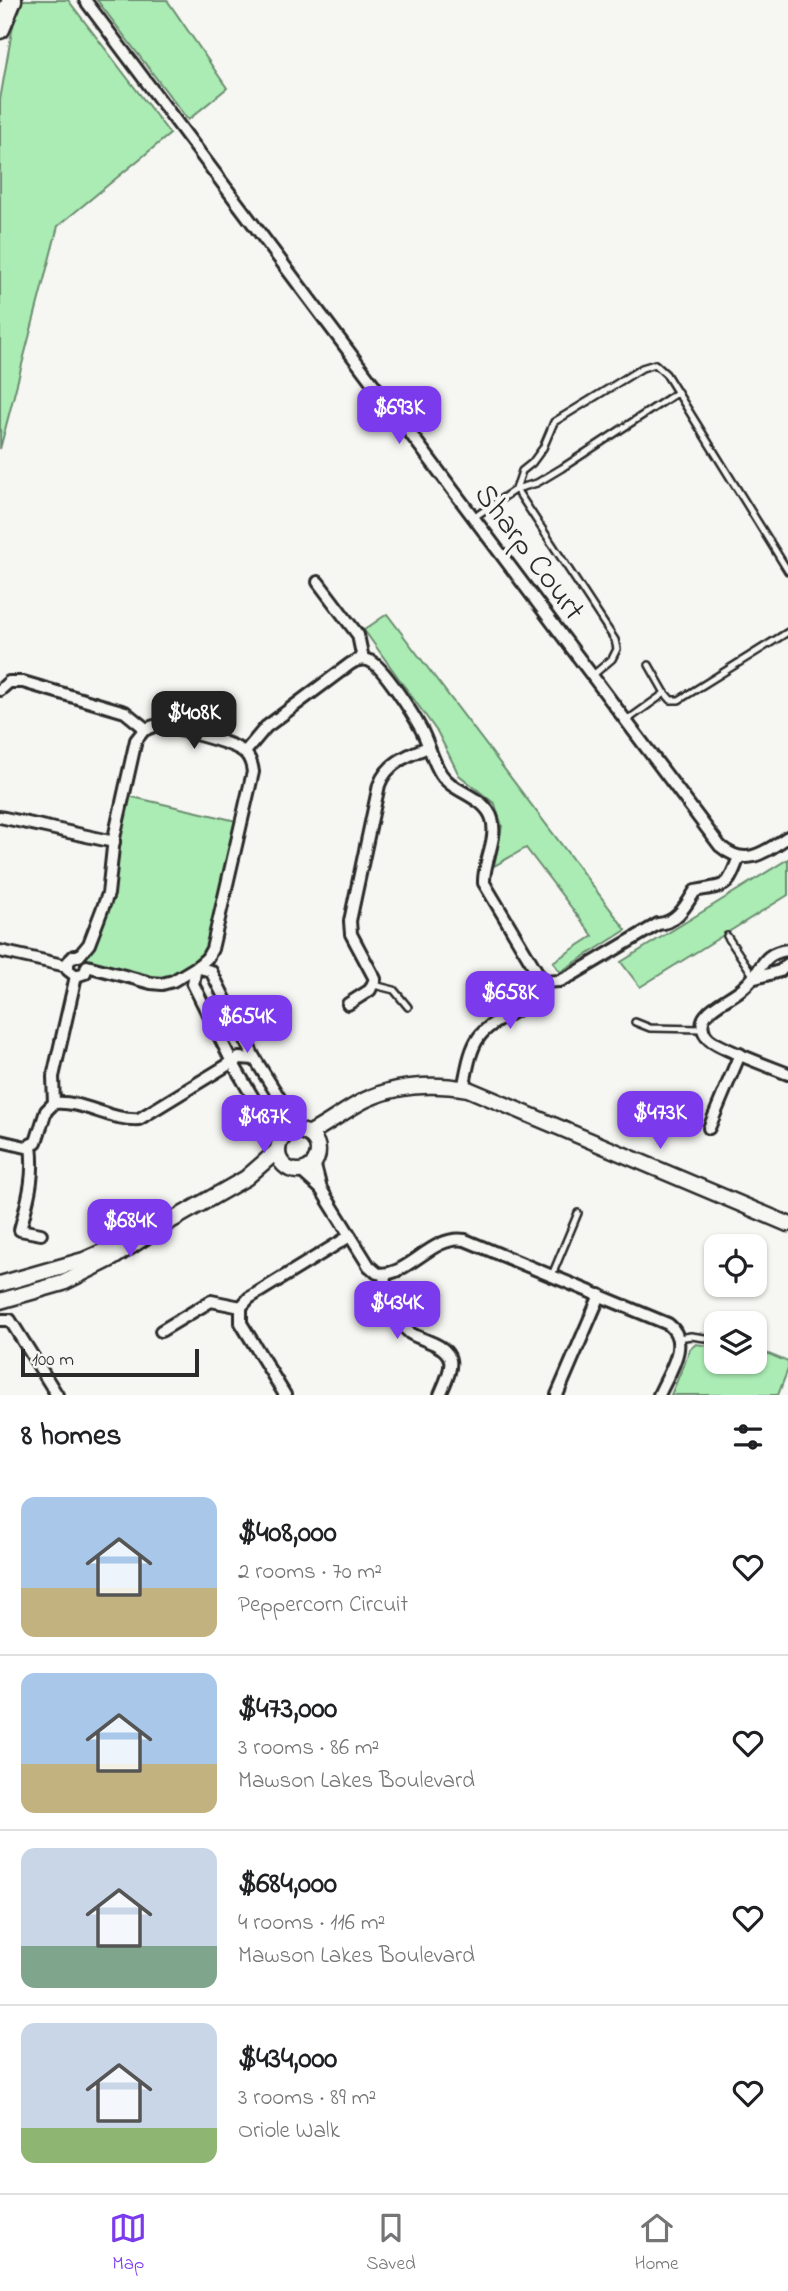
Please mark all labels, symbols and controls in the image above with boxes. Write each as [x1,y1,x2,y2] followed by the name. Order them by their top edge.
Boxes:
[350,386,448,446] pin: $693K
[373,392,425,425] text: $693K
[461,474,596,632] street label: Sharp Court
[145,692,243,751] pin: $408K
[167,697,221,730] text: $408K
[461,972,559,1031] pin: $658K
[482,977,538,1010] text: $658K
[198,996,296,1055] pin: $654K
[218,1001,276,1034] text: $654K
[611,1092,709,1151] pin: $473K
[215,1096,313,1155] pin: $487K
[633,1097,687,1130] text: $473K
[238,1101,290,1134] text: $487K
[81,1200,179,1259] pin: $684K
[103,1205,157,1238] text: $684K
[704,1234,767,1374] map controls
[704,1234,767,1297] button: locate
[348,1282,446,1341] pin: $434K
[370,1287,424,1320] text: $434K
[704,1311,767,1374] button: layers
[21,1346,200,1378] scale bar
[32,1347,74,1374] text: 100 m
[21,1415,122,1459] text: 8 homes
[729,1418,767,1456] icon: filters
[238,1512,337,1556] text: $408,000
[77,1525,161,1609] icon: home
[729,1548,767,1586] icon: heart
[238,1556,382,1589] text: 2 rooms · 70 m²
[238,1589,408,1622] text: Peppercorn Circuit
[238,1688,337,1732] text: $473,000
[77,1701,161,1785] icon: home
[729,1724,767,1762] icon: heart
[238,1732,379,1765] text: 3 rooms · 86 m²
[238,1765,475,1798] text: Mawson Lakes Boulevard
[238,1863,337,1907] text: $684,000
[77,1876,161,1960] icon: home
[729,1899,767,1937] icon: heart
[238,1907,385,1940] text: 4 rooms · 116 m²
[238,1940,475,1973] text: Mawson Lakes Boulevard
[238,2038,337,2082] text: $434,000
[77,2051,161,2135] icon: home
[729,2074,767,2112] icon: heart
[238,2082,376,2115] text: 3 rooms · 89 m²
[238,2115,340,2148] text: Oriole Walk
[109,2209,147,2278] tab: Map
[366,2209,416,2278] tab: Saved
[634,2209,679,2278] tab: Home

